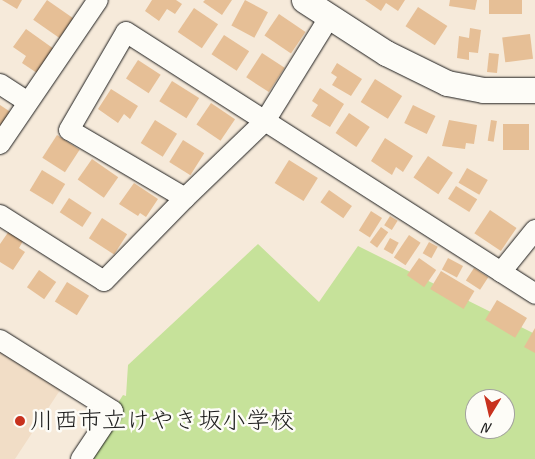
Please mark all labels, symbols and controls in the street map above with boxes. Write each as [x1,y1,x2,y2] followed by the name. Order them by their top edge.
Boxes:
[465,389,515,439] north arrow
[30,407,294,435] place label: 川西市立けやき坂小学校
[14,415,26,427] marker: 川西市立けやき坂小学校
[482,419,493,437] text: N

